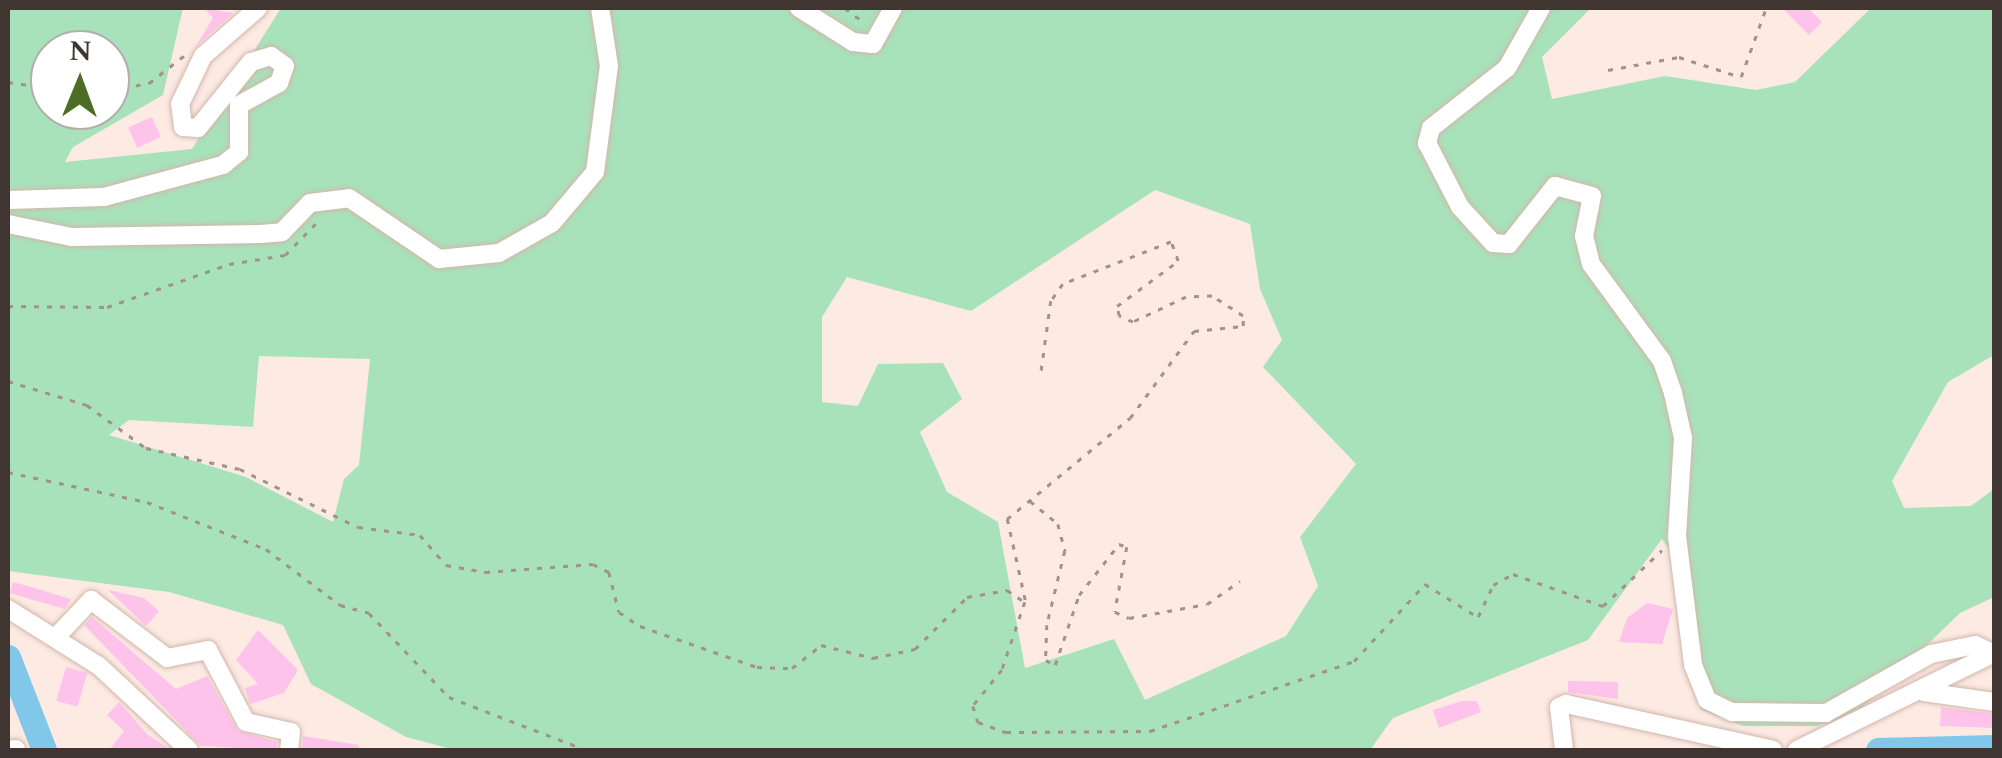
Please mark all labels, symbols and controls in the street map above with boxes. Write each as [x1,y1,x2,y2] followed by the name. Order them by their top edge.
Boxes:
[30,30,130,130] north arrow
[69,30,92,73] text: N

